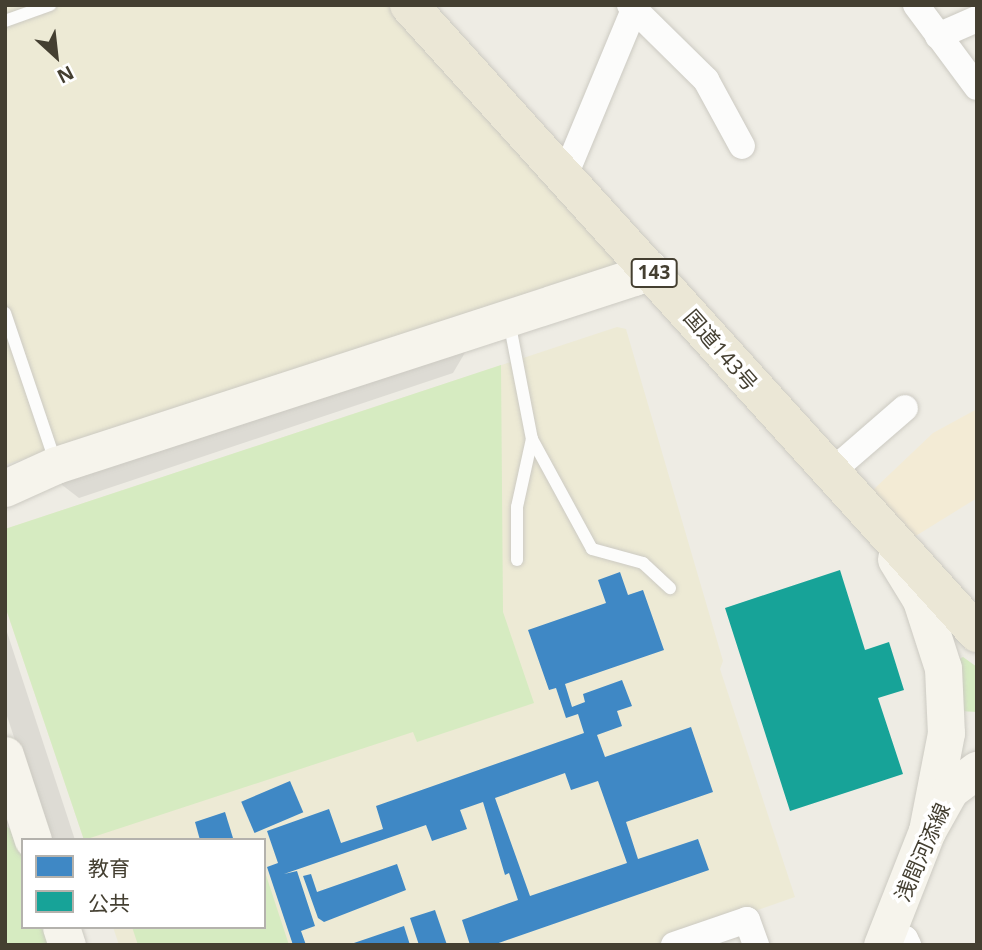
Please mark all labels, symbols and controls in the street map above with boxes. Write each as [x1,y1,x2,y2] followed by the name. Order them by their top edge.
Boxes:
[21,21,91,91] north arrow
[53,60,78,90] text: N
[630,258,678,288] road number: 143
[679,304,763,396] street label: 国道143号
[889,799,955,905] street label: 浅間河添線
[21,838,266,929] legend
[88,854,130,882] text: 教育
[88,889,130,917] text: 公共

